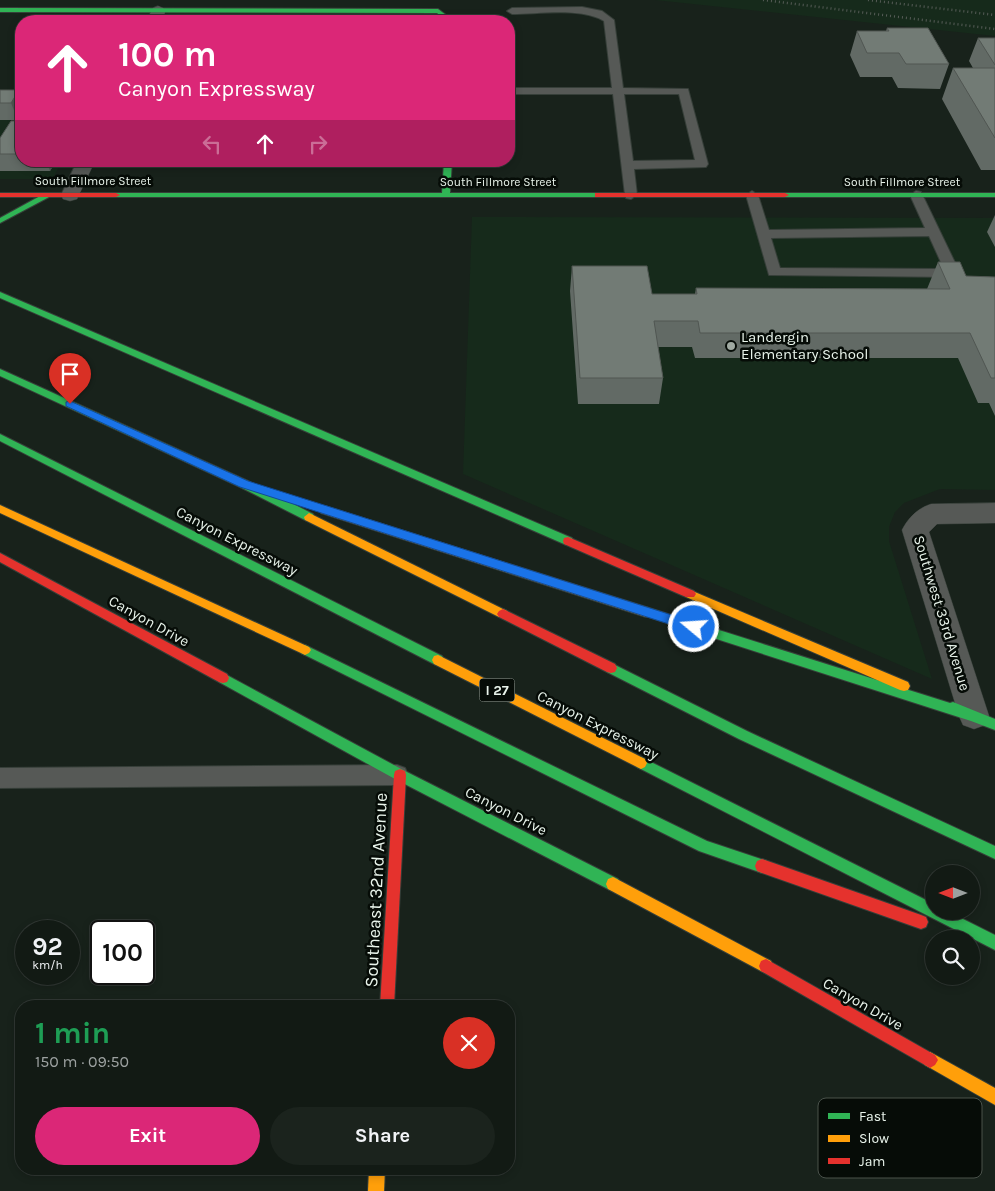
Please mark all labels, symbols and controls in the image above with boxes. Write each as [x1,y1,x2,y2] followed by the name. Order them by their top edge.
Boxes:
[118,34,217,75] text: 100 m
[35,35,100,100] icon: ahead
[118,76,315,102] text: Canyon Expressway
[198,130,226,158] icon: left
[251,130,279,158] icon: ahead
[304,130,332,158] icon: right
[35,174,152,188] street label: South Fillmore Street
[440,175,557,189] street label: South Fillmore Street
[844,175,961,189] street label: South Fillmore Street
[741,328,868,363] place label: Landergin Elementary School
[725,340,737,352] marker: Landergin Elementary School
[49,353,91,404] pin
[56,360,84,388] icon: arrive
[173,503,301,579] street label: Canyon Expressway
[910,533,974,693] street label: Southwest 33rd Avenue
[106,591,192,651] street label: Canyon Drive
[667,600,719,652] position arrow
[480,678,514,702] road number: I 27
[534,687,662,763] street label: Canyon Expressway
[462,783,550,839] street label: Canyon Drive
[360,792,392,988] street label: Southeast 32nd Avenue
[925,865,980,920] north arrow
[925,865,980,985] map controls
[90,920,155,985] speed limit sign: 100
[925,930,980,985] button: search
[32,932,63,961] text: 92
[32,958,63,972] text: km/h
[820,974,906,1034] street label: Canyon Drive
[35,1015,110,1051] text: 1 min
[443,1017,495,1069] button: close
[35,1052,129,1071] text: 150 m · 09:50
[818,1098,982,1178] legend
[35,1107,260,1165] button: Exit
[270,1107,495,1165] button: Share
[859,1108,886,1125] text: Fast
[859,1130,889,1147] text: Slow
[859,1153,885,1170] text: Jam

